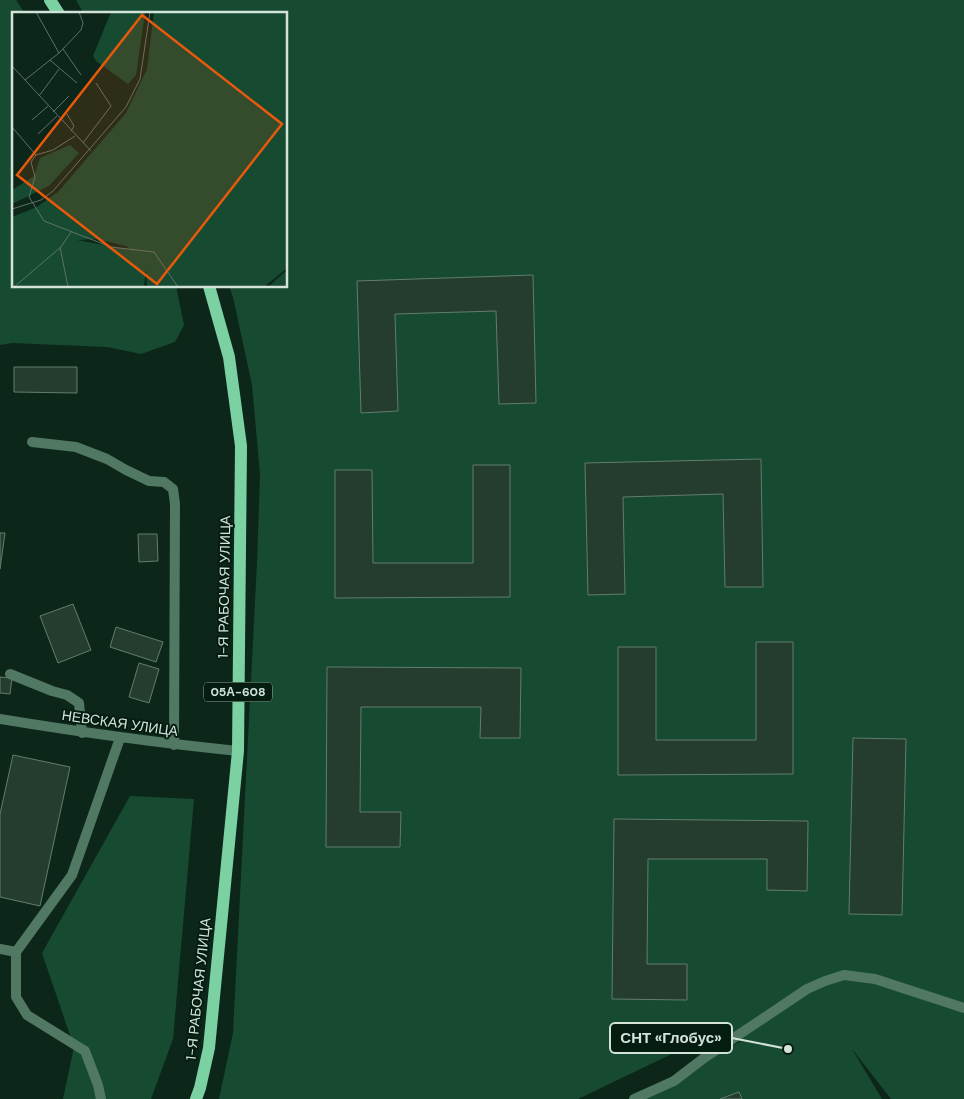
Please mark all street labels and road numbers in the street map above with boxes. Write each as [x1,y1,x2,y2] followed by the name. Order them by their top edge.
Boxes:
[214,515,234,659] street label: 1-Я РАБОЧАЯ УЛИЦА
[204,682,272,702] road number: 05А-608
[61,706,180,740] street label: НЕВСКАЯ УЛИЦА
[182,916,214,1061] street label: 1-Я РАБОЧАЯ УЛИЦА

